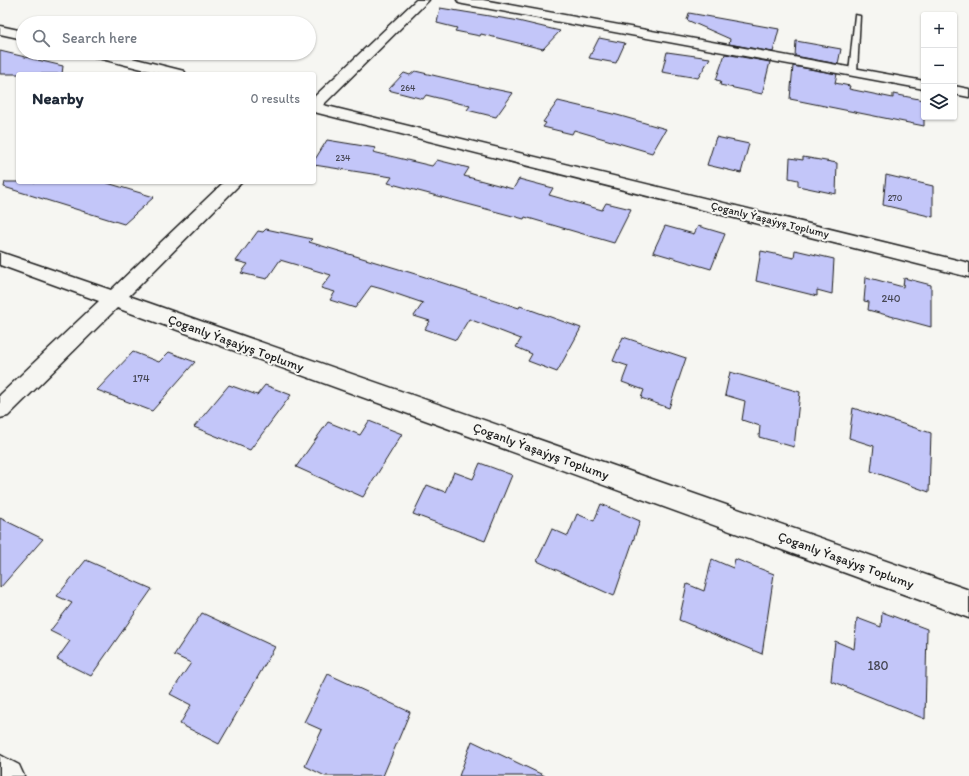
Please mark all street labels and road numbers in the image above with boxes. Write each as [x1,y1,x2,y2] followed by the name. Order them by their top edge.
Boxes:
[709,199,831,241] street label: Çoganly Ýaşaýyş Toplumy
[166,311,306,375] street label: Çoganly Ýaşaýyş Toplumy
[471,419,611,483] street label: Çoganly Ýaşaýyş Toplumy
[776,528,916,592] street label: Çoganly Ýaşaýyş Toplumy

